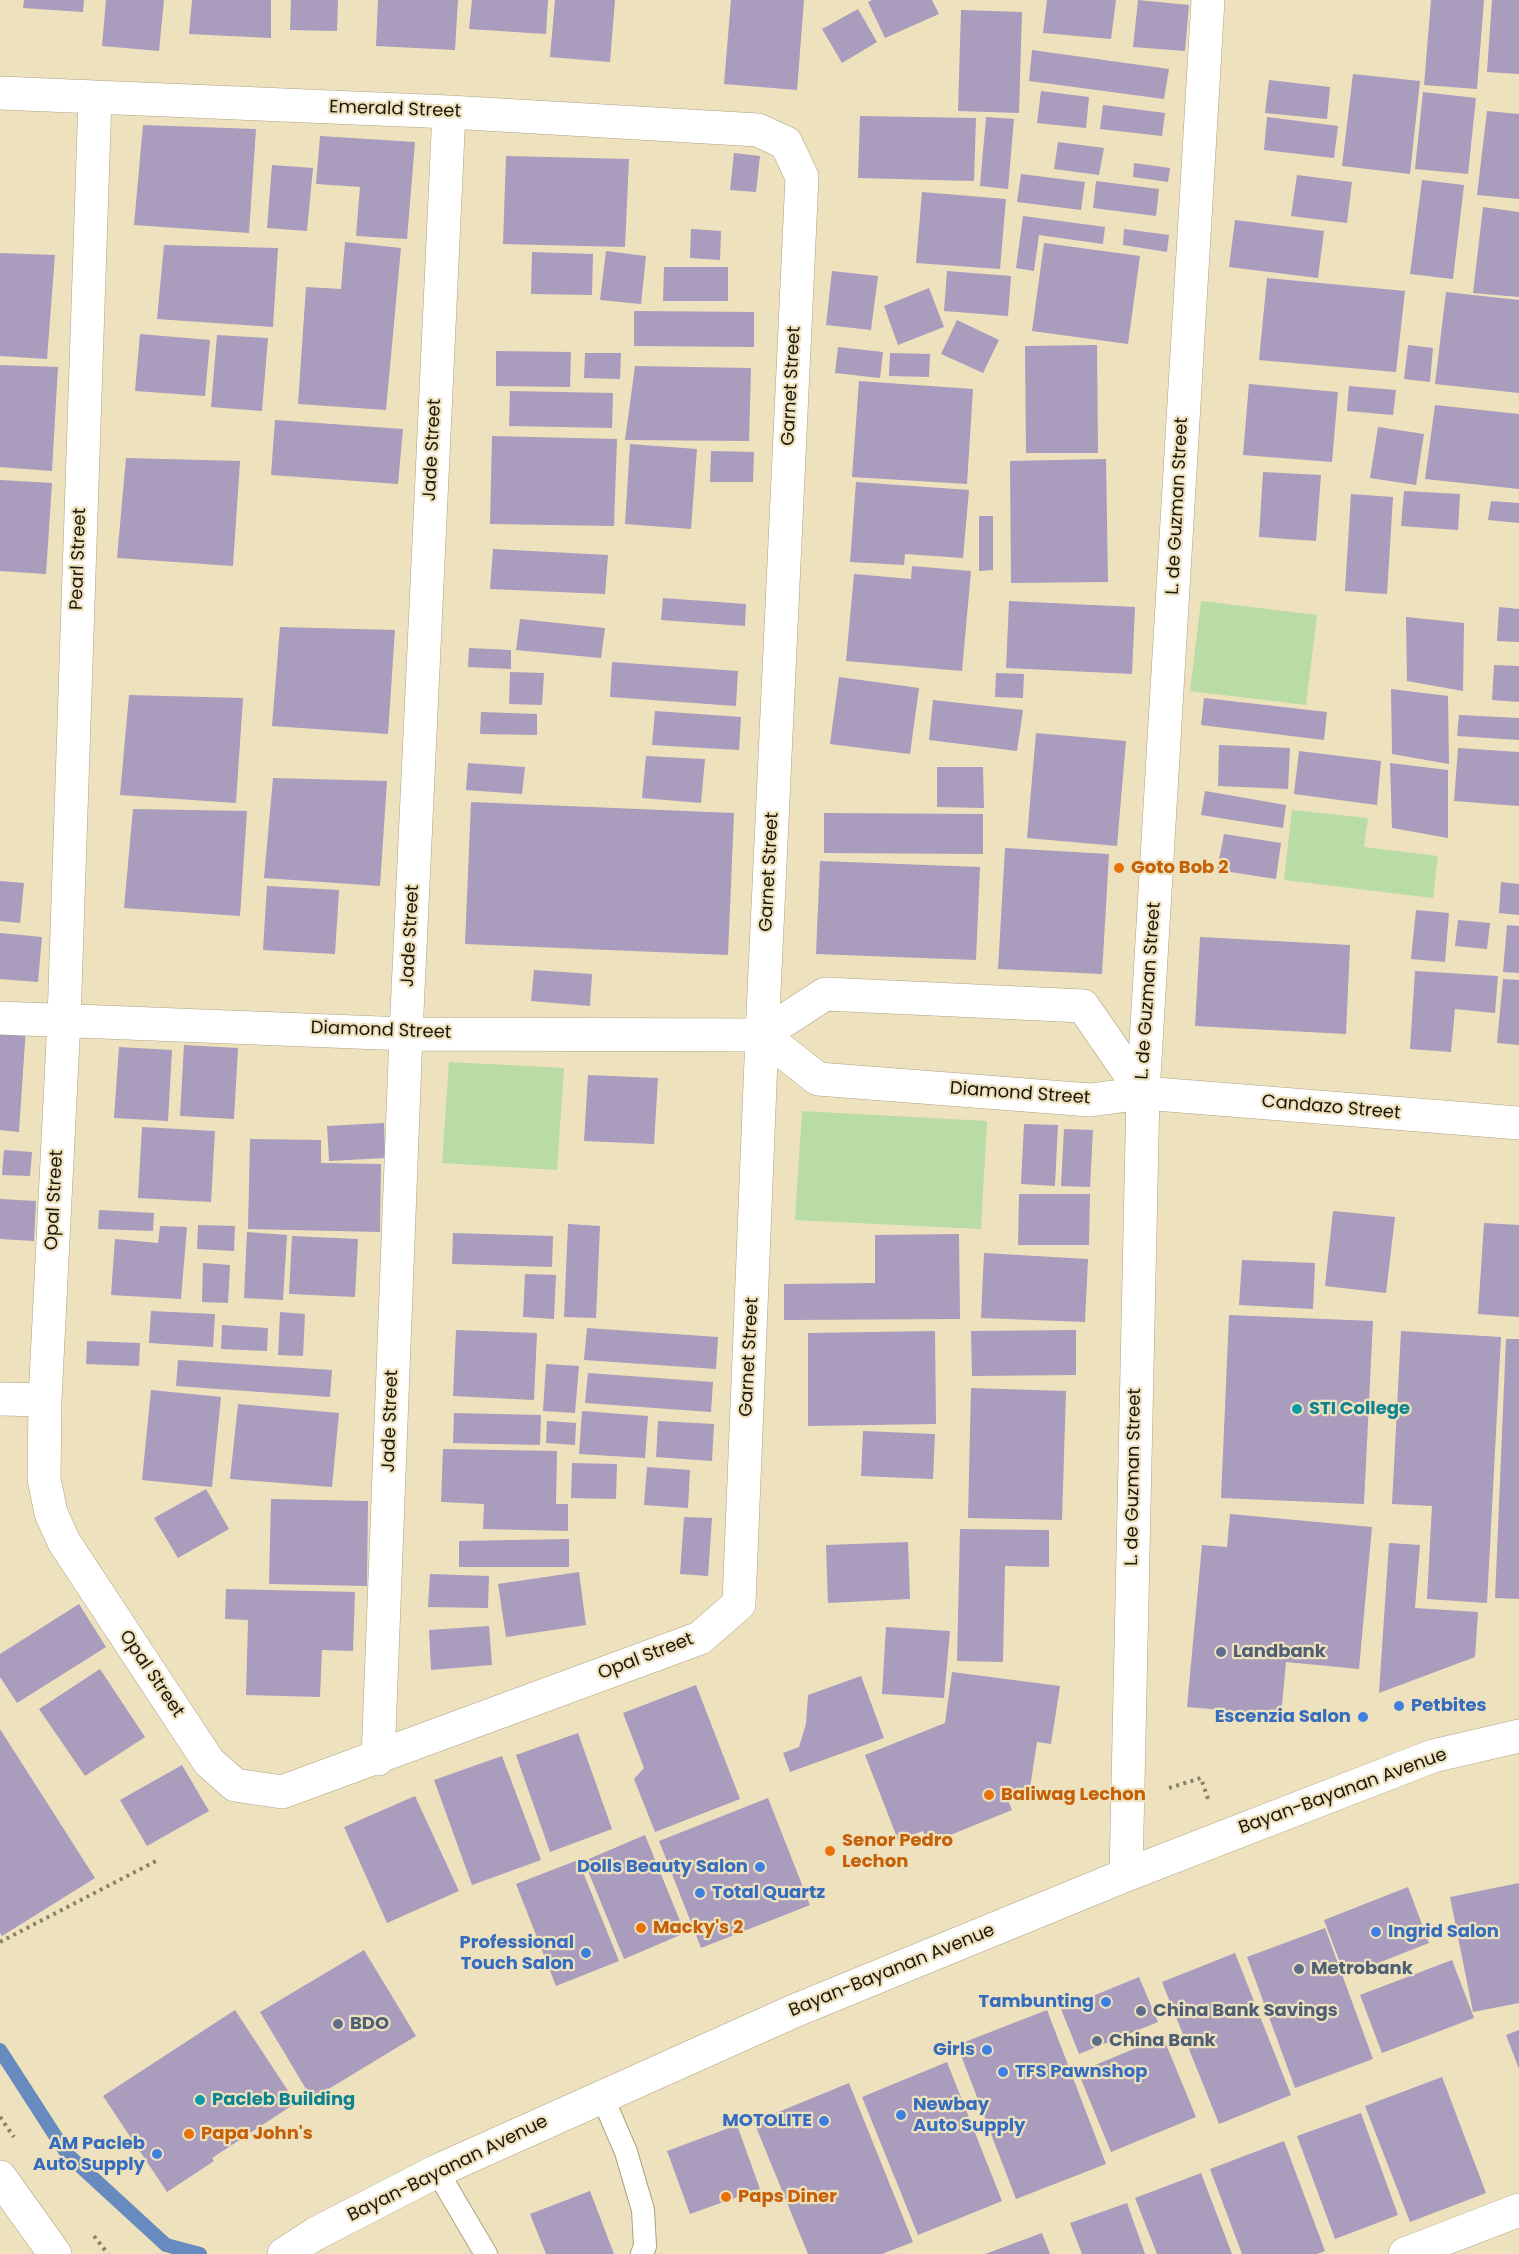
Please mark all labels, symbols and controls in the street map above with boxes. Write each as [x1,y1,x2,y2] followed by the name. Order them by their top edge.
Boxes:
[329,97,461,123] street label: Emerald Street
[778,326,806,446] street label: Garnet Street
[420,398,446,502] street label: Jade Street
[1163,417,1193,595] street label: L. de Guzman Street
[66,507,92,611] street label: Pearl Street
[756,812,784,932] street label: Garnet Street
[1131,857,1228,879] place label: Goto Bob 2
[1112,861,1126,875] marker: Goto Bob 2
[398,884,424,988] street label: Jade Street
[1132,901,1166,1081] street label: L. de Guzman Street
[310,1018,452,1044] street label: Diamond Street
[949,1078,1091,1110] street label: Diamond Street
[1261,1091,1401,1125] street label: Candazo Street
[42,1149,68,1251] street label: Opal Street
[736,1297,764,1417] street label: Garnet Street
[378,1369,404,1473] street label: Jade Street
[1122,1388,1146,1566] street label: L. de Guzman Street
[1309,1398,1410,1420] place label: STI College
[1290,1402,1304,1416] marker: STI College
[114,1626,188,1722] street label: Opal Street
[595,1629,697,1685] street label: Opal Street
[1233,1641,1326,1663] place label: Landbank
[1214,1645,1228,1659] marker: Landbank
[1411,1695,1487,1717] place label: Petbites
[1392,1699,1406,1713] marker: Petbites
[1215,1706,1351,1728] place label: Escenzia Salon
[1356,1710,1370,1724] marker: Escenzia Salon
[1236,1744,1450,1840] street label: Bayan-Bayanan Avenue
[1001,1784,1146,1806] place label: Baliwag Lechon
[982,1788,996,1802] marker: Baliwag Lechon
[842,1830,953,1872] place label: Senor Pedro Lechon
[823,1844,837,1858] marker: Senor Pedro Lechon
[577,1856,748,1878] place label: Dolls Beauty Salon
[753,1860,767,1874] marker: Dolls Beauty Salon
[712,1882,825,1904] place label: Total Quartz
[693,1886,707,1900] marker: Total Quartz
[653,1917,743,1939] place label: Macky's 2
[786,1920,998,2022] street label: Bayan-Bayanan Avenue
[634,1921,648,1935] marker: Macky's 2
[1388,1921,1499,1943] place label: Ingrid Salon
[1369,1925,1383,1939] marker: Ingrid Salon
[460,1932,574,1974] place label: Professional Touch Salon
[579,1946,593,1960] marker: Professional Touch Salon
[1311,1958,1413,1980] place label: Metrobank
[1292,1962,1306,1976] marker: Metrobank
[979,1991,1094,2013] place label: Tambunting
[1099,1995,1113,2009] marker: Tambunting
[1153,2000,1338,2022] place label: China Bank Savings
[1134,2004,1148,2018] marker: China Bank Savings
[350,2013,389,2035] place label: BDO
[331,2017,345,2031] marker: BDO
[1109,2030,1216,2052] place label: China Bank
[1090,2034,1104,2048] marker: China Bank
[933,2039,975,2061] place label: Girls
[980,2043,994,2057] marker: Girls
[1015,2061,1147,2083] place label: TFS Pawnshop
[996,2065,1010,2079] marker: TFS Pawnshop
[212,2089,355,2111] place label: Pacleb Building
[193,2093,207,2107] marker: Pacleb Building
[913,2094,1025,2136] place label: Newbay Auto Supply
[894,2108,908,2122] marker: Newbay Auto Supply
[722,2110,812,2132] place label: MOTOLITE
[344,2111,552,2227] street label: Bayan-Bayanan Avenue
[817,2114,831,2128] marker: MOTOLITE
[201,2123,313,2145] place label: Papa John's
[182,2127,196,2141] marker: Papa John's
[33,2133,145,2176] place label: AM Pacleb Auto Supply
[150,2147,164,2161] marker: AM Pacleb Auto Supply
[738,2186,837,2208] place label: Paps Diner
[719,2190,733,2204] marker: Paps Diner

